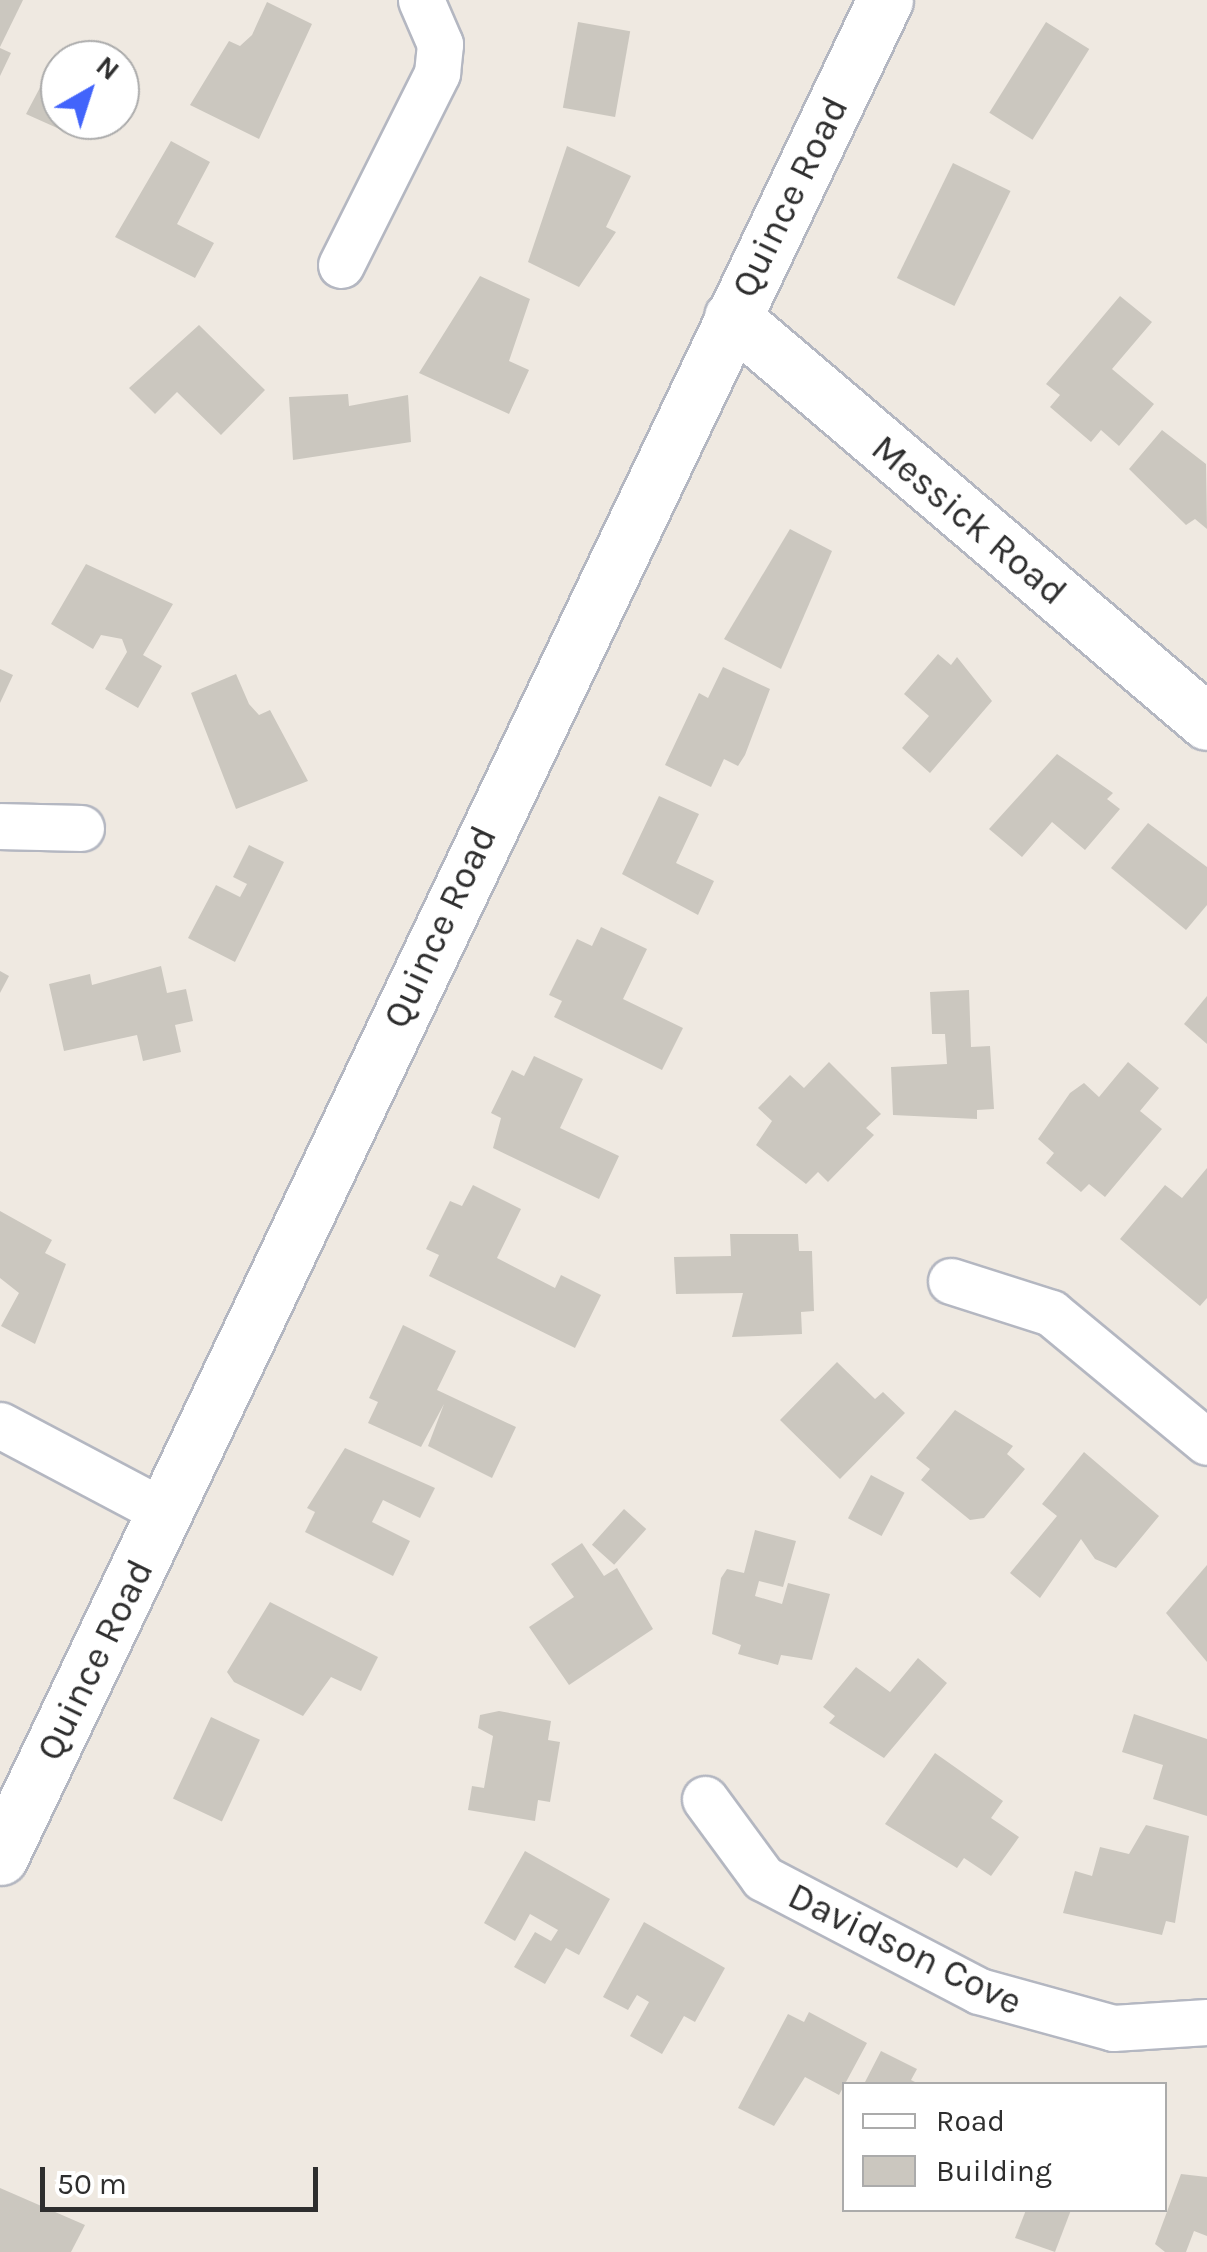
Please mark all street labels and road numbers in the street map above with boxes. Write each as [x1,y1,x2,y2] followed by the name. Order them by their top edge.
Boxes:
[722,89,858,305] street label: Quince Road
[862,425,1076,615] street label: Messick Road
[373,819,507,1035] street label: Quince Road
[27,1552,163,1768] street label: Quince Road
[781,1873,1029,2025] street label: Davidson Cove

